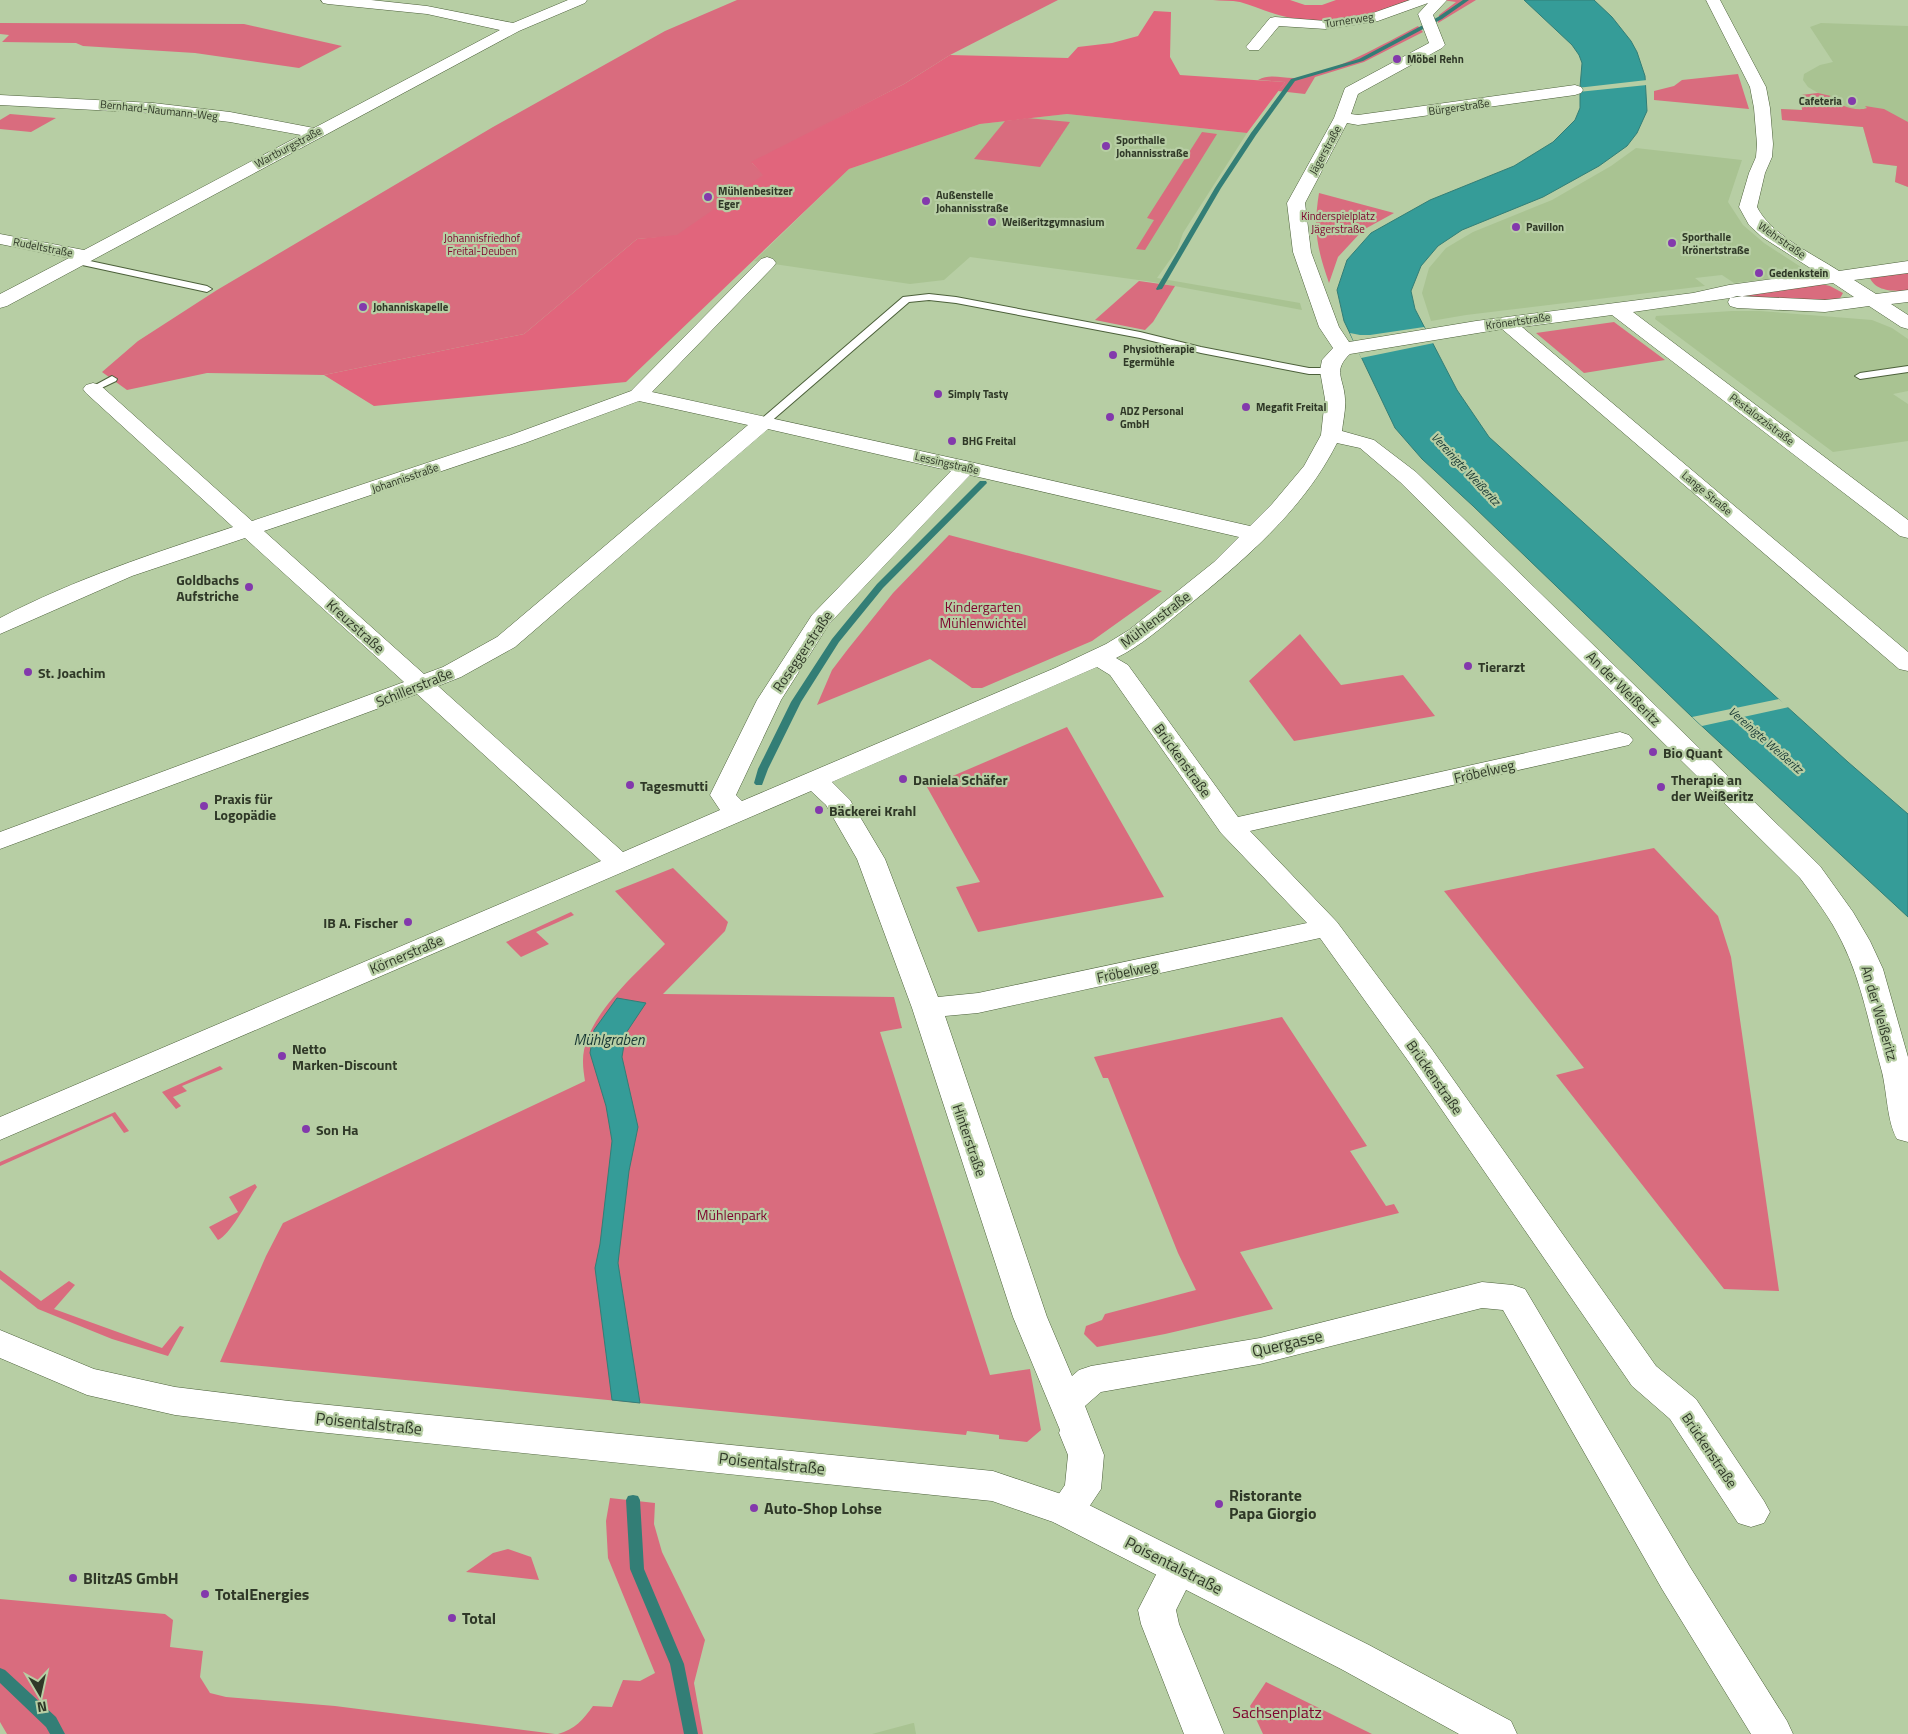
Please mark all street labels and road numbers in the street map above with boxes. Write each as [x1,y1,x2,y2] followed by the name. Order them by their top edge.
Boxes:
[1323,8,1375,32] street label: Turnerweg
[1427,95,1491,119] street label: Bürgerstraße
[99,96,219,124] street label: Bernhard-Naumann-Weg
[252,122,325,171] street label: Wartburgstraße
[1305,122,1345,177] street label: Jägerstraße
[1755,218,1809,263] street label: Wehrstraße
[12,233,75,261] street label: Rudeltstraße
[1485,308,1552,333] street label: Krönertstraße
[1726,389,1798,449] street label: Pestalozzistraße
[913,448,981,478] street label: Lessingstraße
[369,459,441,497] street label: Johannisstraße
[1678,467,1736,519] street label: Lange Straße
[1116,586,1194,652] street label: Mühlenstraße
[322,594,390,658] street label: Kreuzstraße
[767,606,837,696] street label: Roseggerstraße
[1582,646,1666,730] street label: An der Weißeritz
[372,662,456,712] street label: Schillerstraße
[1149,719,1217,801] street label: Brückenstraße
[1452,754,1516,788] street label: Fröbelweg
[366,929,446,979] street label: Körnerstraße
[1095,954,1159,988] street label: Fröbelweg
[1856,963,1904,1063] street label: An der Weißeritz
[1402,1036,1468,1118] street label: Brückenstraße
[948,1101,992,1179] street label: Hinterstraße
[1249,1323,1325,1363] street label: Quergasse
[315,1405,423,1441] street label: Poisentalstraße
[1677,1408,1743,1492] street label: Brückenstraße
[718,1445,826,1481] street label: Poisentalstraße
[1121,1530,1227,1600] street label: Poisentalstraße

